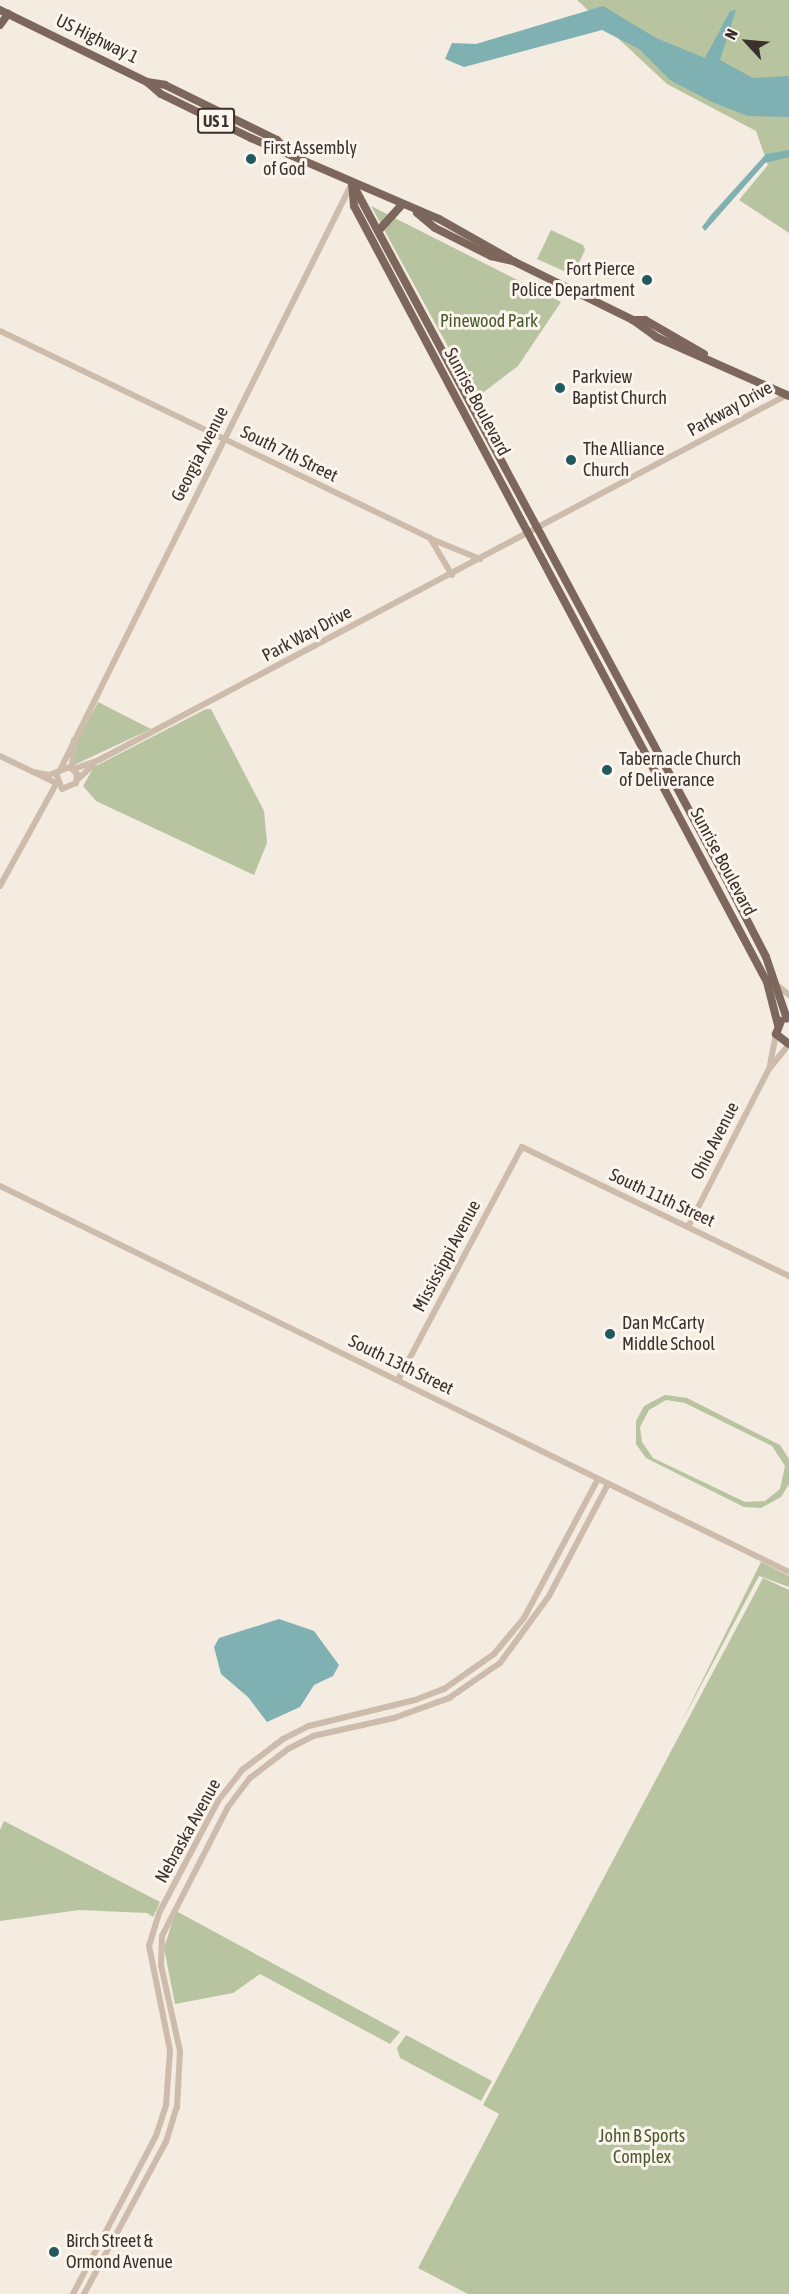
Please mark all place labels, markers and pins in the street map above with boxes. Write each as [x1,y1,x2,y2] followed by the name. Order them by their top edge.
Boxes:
[263,138,357,180] place label: First Assembly of God
[244,152,258,166] marker: First Assembly of God
[511,259,635,302] place label: Fort Pierce Police Department
[640,273,654,287] marker: Fort Pierce Police Department
[572,367,667,410] place label: Parkview Baptist Church
[553,381,567,395] marker: Parkview Baptist Church
[583,439,664,482] place label: The Alliance Church
[564,453,578,467] marker: The Alliance Church
[619,749,741,792] place label: Tabernacle Church of Deliverance
[600,763,614,777] marker: Tabernacle Church of Deliverance
[622,1313,715,1356] place label: Dan McCarty Middle School
[603,1327,617,1341] marker: Dan McCarty Middle School
[66,2231,173,2274] place label: Birch Street & Ormond Avenue
[47,2245,61,2259] marker: Birch Street & Ormond Avenue

